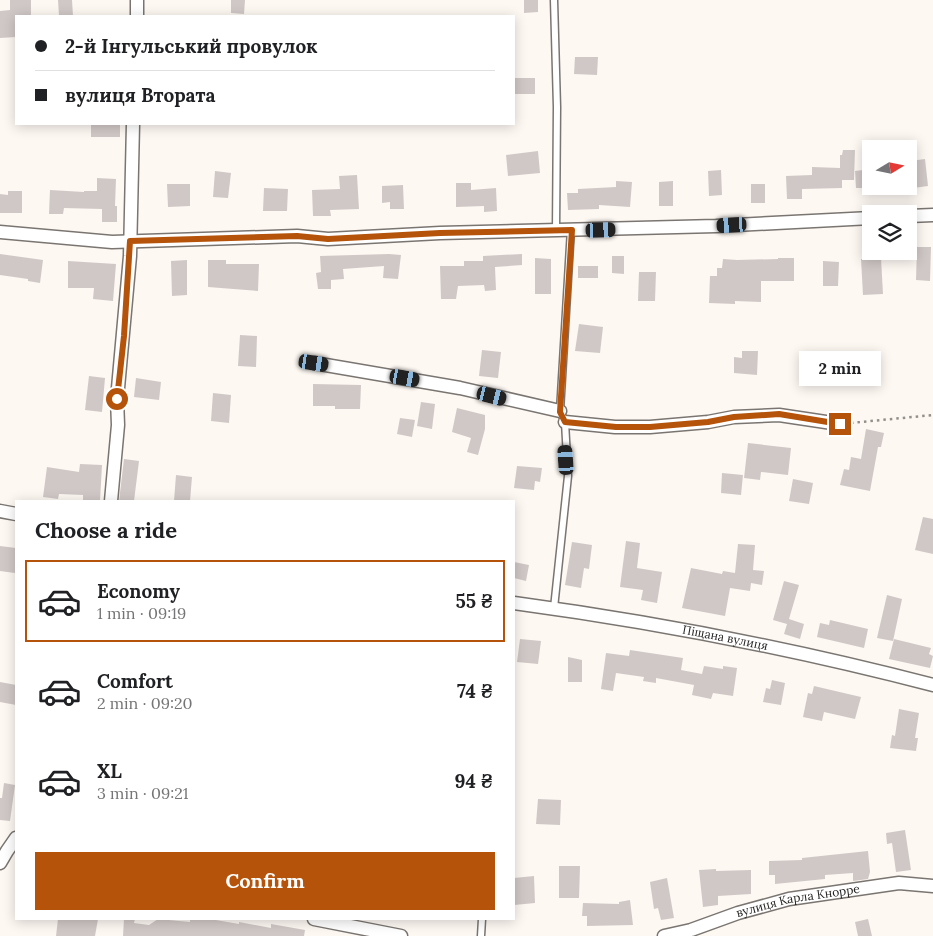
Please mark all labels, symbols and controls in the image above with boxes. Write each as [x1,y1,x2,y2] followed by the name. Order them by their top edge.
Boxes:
[65,34,317,58] text: 2-й Інгульський провулок
[65,83,215,107] text: вулиця Втората
[862,140,918,195] north arrow
[862,140,917,260] map controls
[862,205,917,260] button: layers
[716,217,747,233] car
[585,222,616,238] car
[799,352,881,386] callout: 2 min
[298,353,329,373] car
[819,358,861,378] text: 2 min
[388,368,421,388] car
[475,385,508,407] car
[106,388,128,410] route start
[829,413,851,435] route end
[557,445,574,475] car
[35,516,177,544] text: Choose a ride
[37,579,82,624] icon: car
[97,579,180,603] text: Economy
[455,589,493,613] text: 55 ₴
[97,603,186,623] text: 1 min · 09:19
[681,622,769,653] street label: Піщана вулиця
[37,669,82,714] icon: car
[97,669,173,693] text: Comfort
[457,679,493,703] text: 74 ₴
[97,693,192,713] text: 2 min · 09:20
[37,759,82,804] icon: car
[97,759,122,783] text: XL
[455,769,493,793] text: 94 ₴
[97,783,189,803] text: 3 min · 09:21
[35,852,495,910] button: Confirm
[734,881,861,920] street label: вулиця Карла Кнорре

